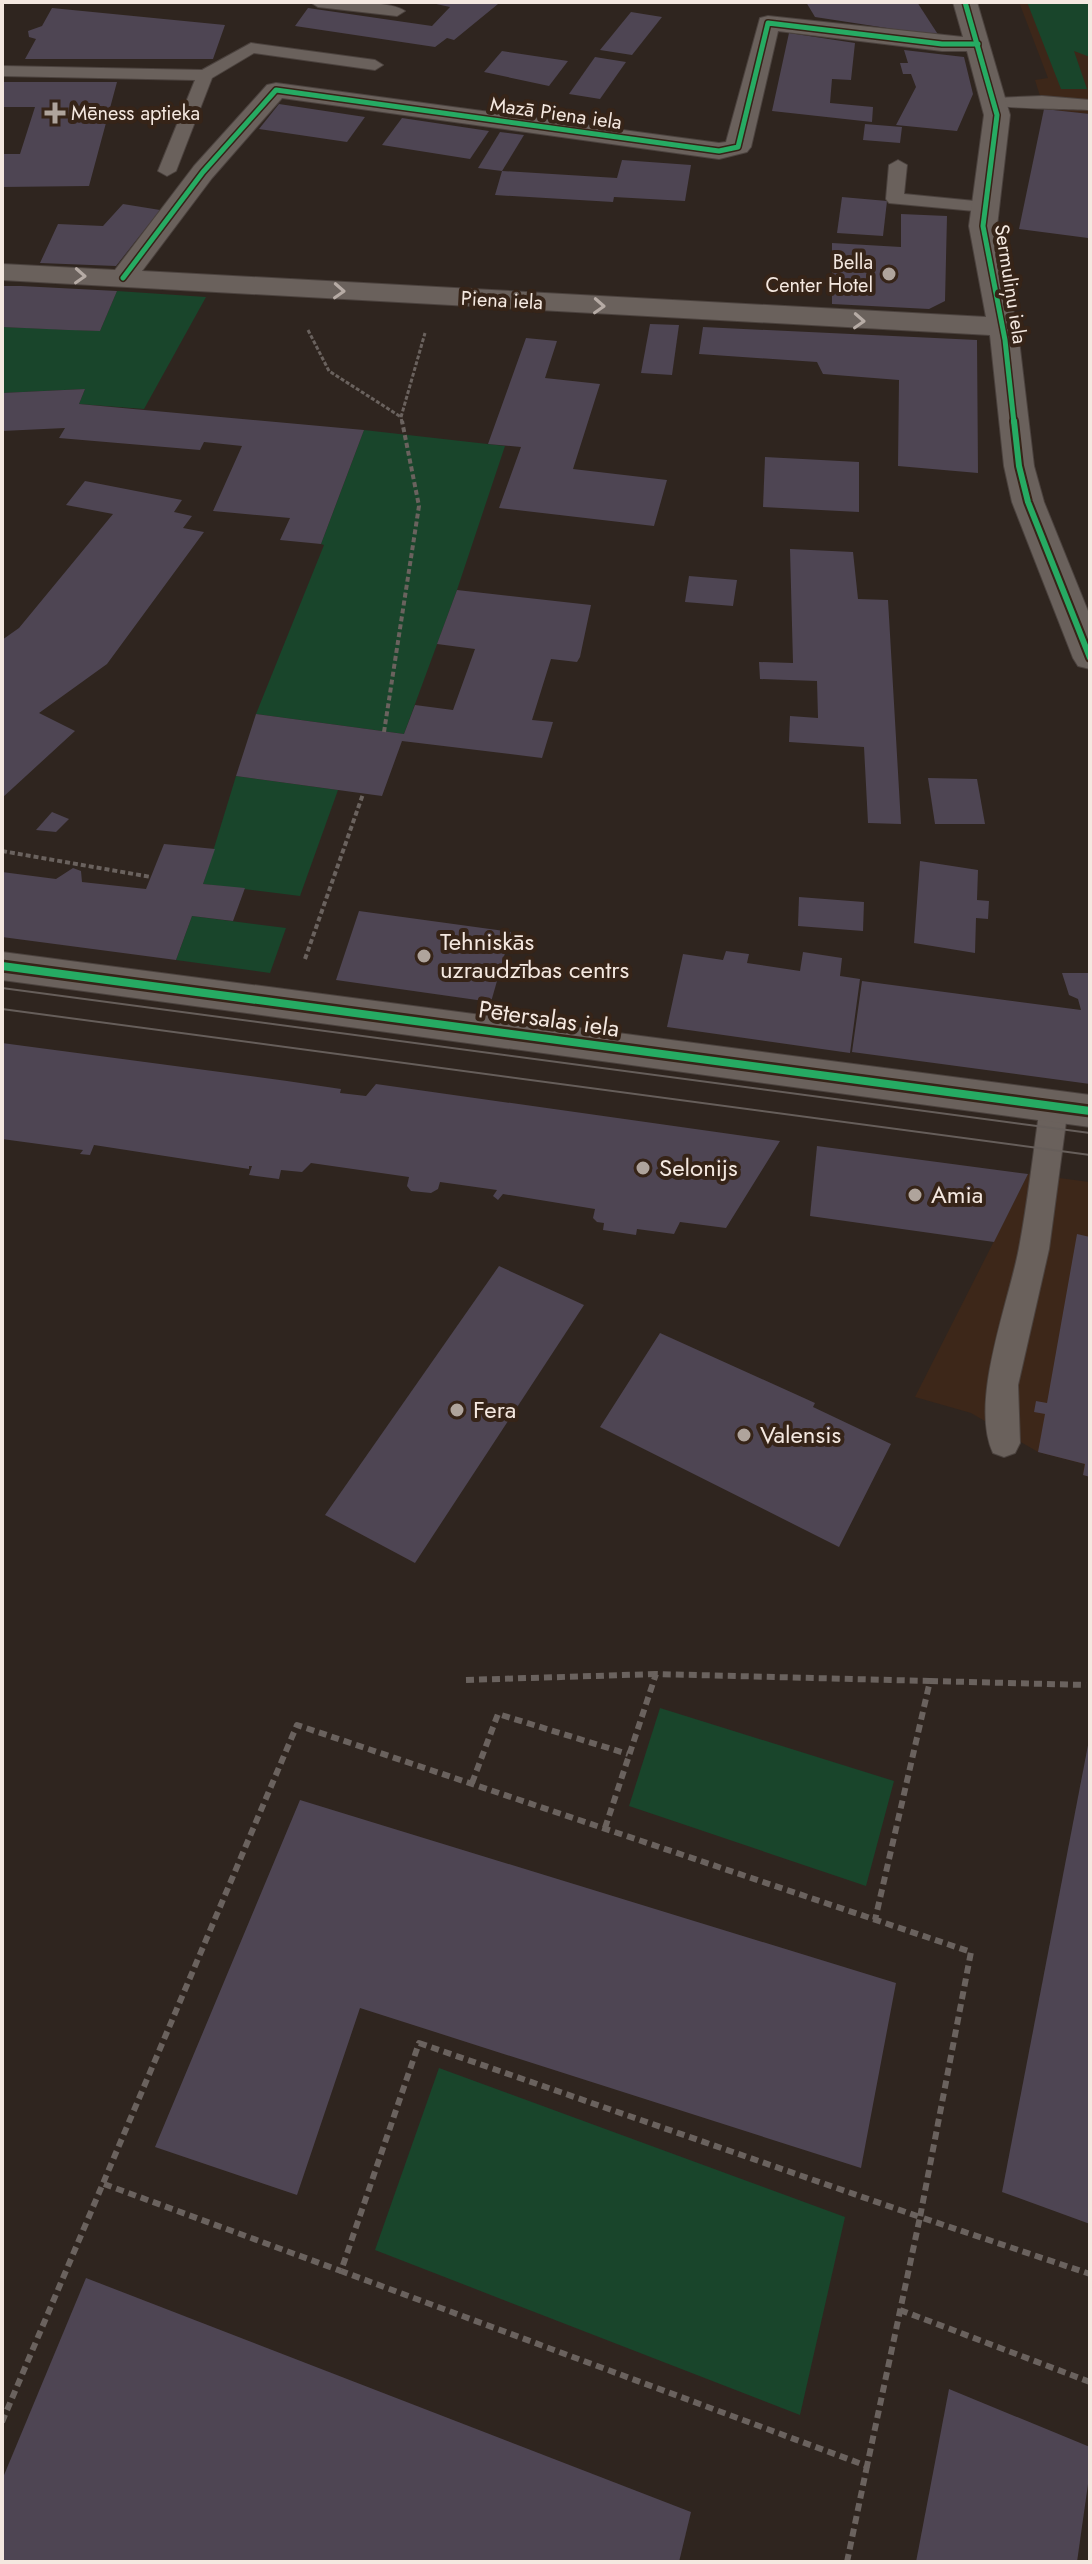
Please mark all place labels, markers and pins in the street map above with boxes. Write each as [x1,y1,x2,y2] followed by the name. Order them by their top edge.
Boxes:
[71,99,200,128] place label: Mēness aptieka
[46,104,64,122] marker: Mēness aptieka
[766,248,873,300] place label: Bella Center Hotel
[880,265,898,283] marker: Bella Center Hotel
[440,924,629,987] place label: Tehniskās uzraudzības centrs
[415,947,433,965] marker: Tehniskās uzraudzības centrs
[659,1150,738,1185] place label: Selonijs
[634,1159,652,1177] marker: Selonijs
[931,1177,983,1212] place label: Amia
[906,1186,924,1204] marker: Amia
[473,1392,516,1427] place label: Fera
[448,1401,466,1419] marker: Fera
[760,1417,841,1452] place label: Valensis
[735,1426,753,1444] marker: Valensis

